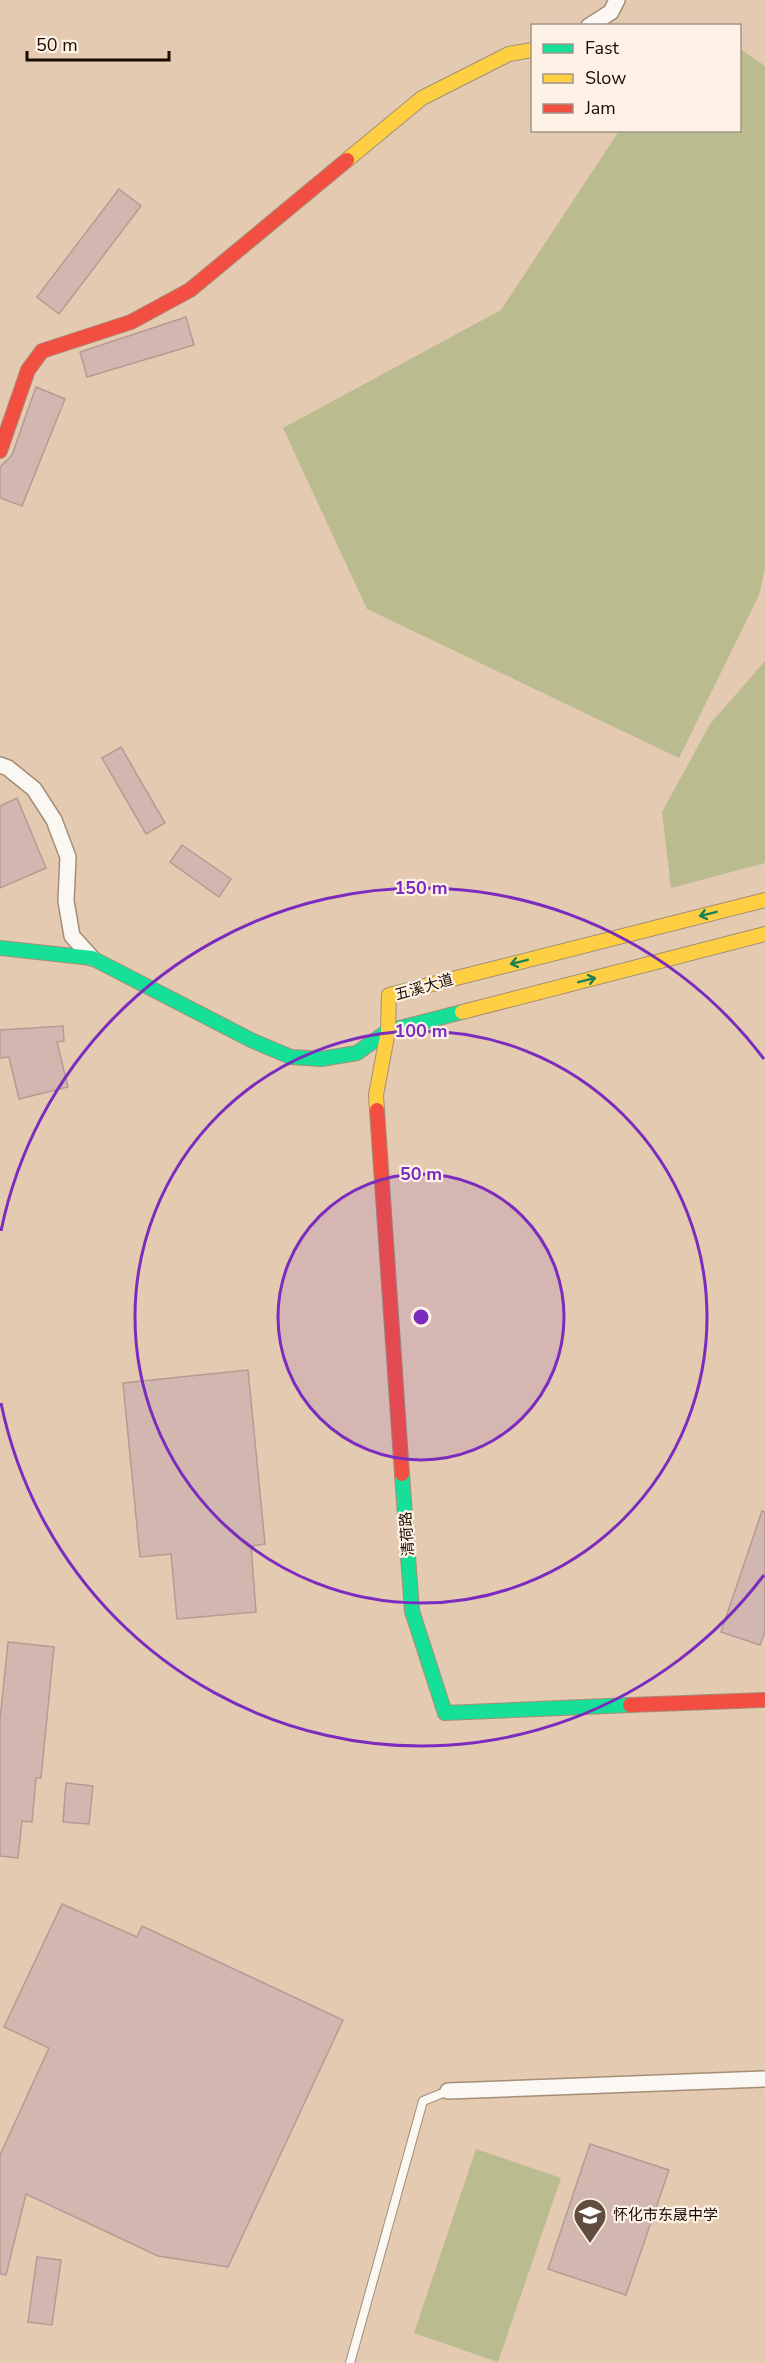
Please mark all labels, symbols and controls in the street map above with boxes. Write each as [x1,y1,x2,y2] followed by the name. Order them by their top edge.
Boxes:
[27,24,170,62] scale bar
[531,24,741,132] legend
[36,33,78,57] text: 50 m
[585,36,620,60] text: Fast
[585,66,626,90] text: Slow
[584,96,616,120] text: Jam
[394,876,448,900] text: 150 m
[699,909,718,920] one-way arrow
[510,956,529,968] one-way arrow
[392,969,456,1005] street label: 五溪大道
[577,973,596,985] one-way arrow
[394,1019,448,1043] text: 100 m
[400,1162,442,1186] text: 50 m
[411,1307,431,1327] centre of rings
[395,1511,419,1557] street label: 清荷路
[572,2197,608,2244] school or university icon: 怀化市东晟中学
[613,2205,718,2225] place label: 怀化市东晟中学

